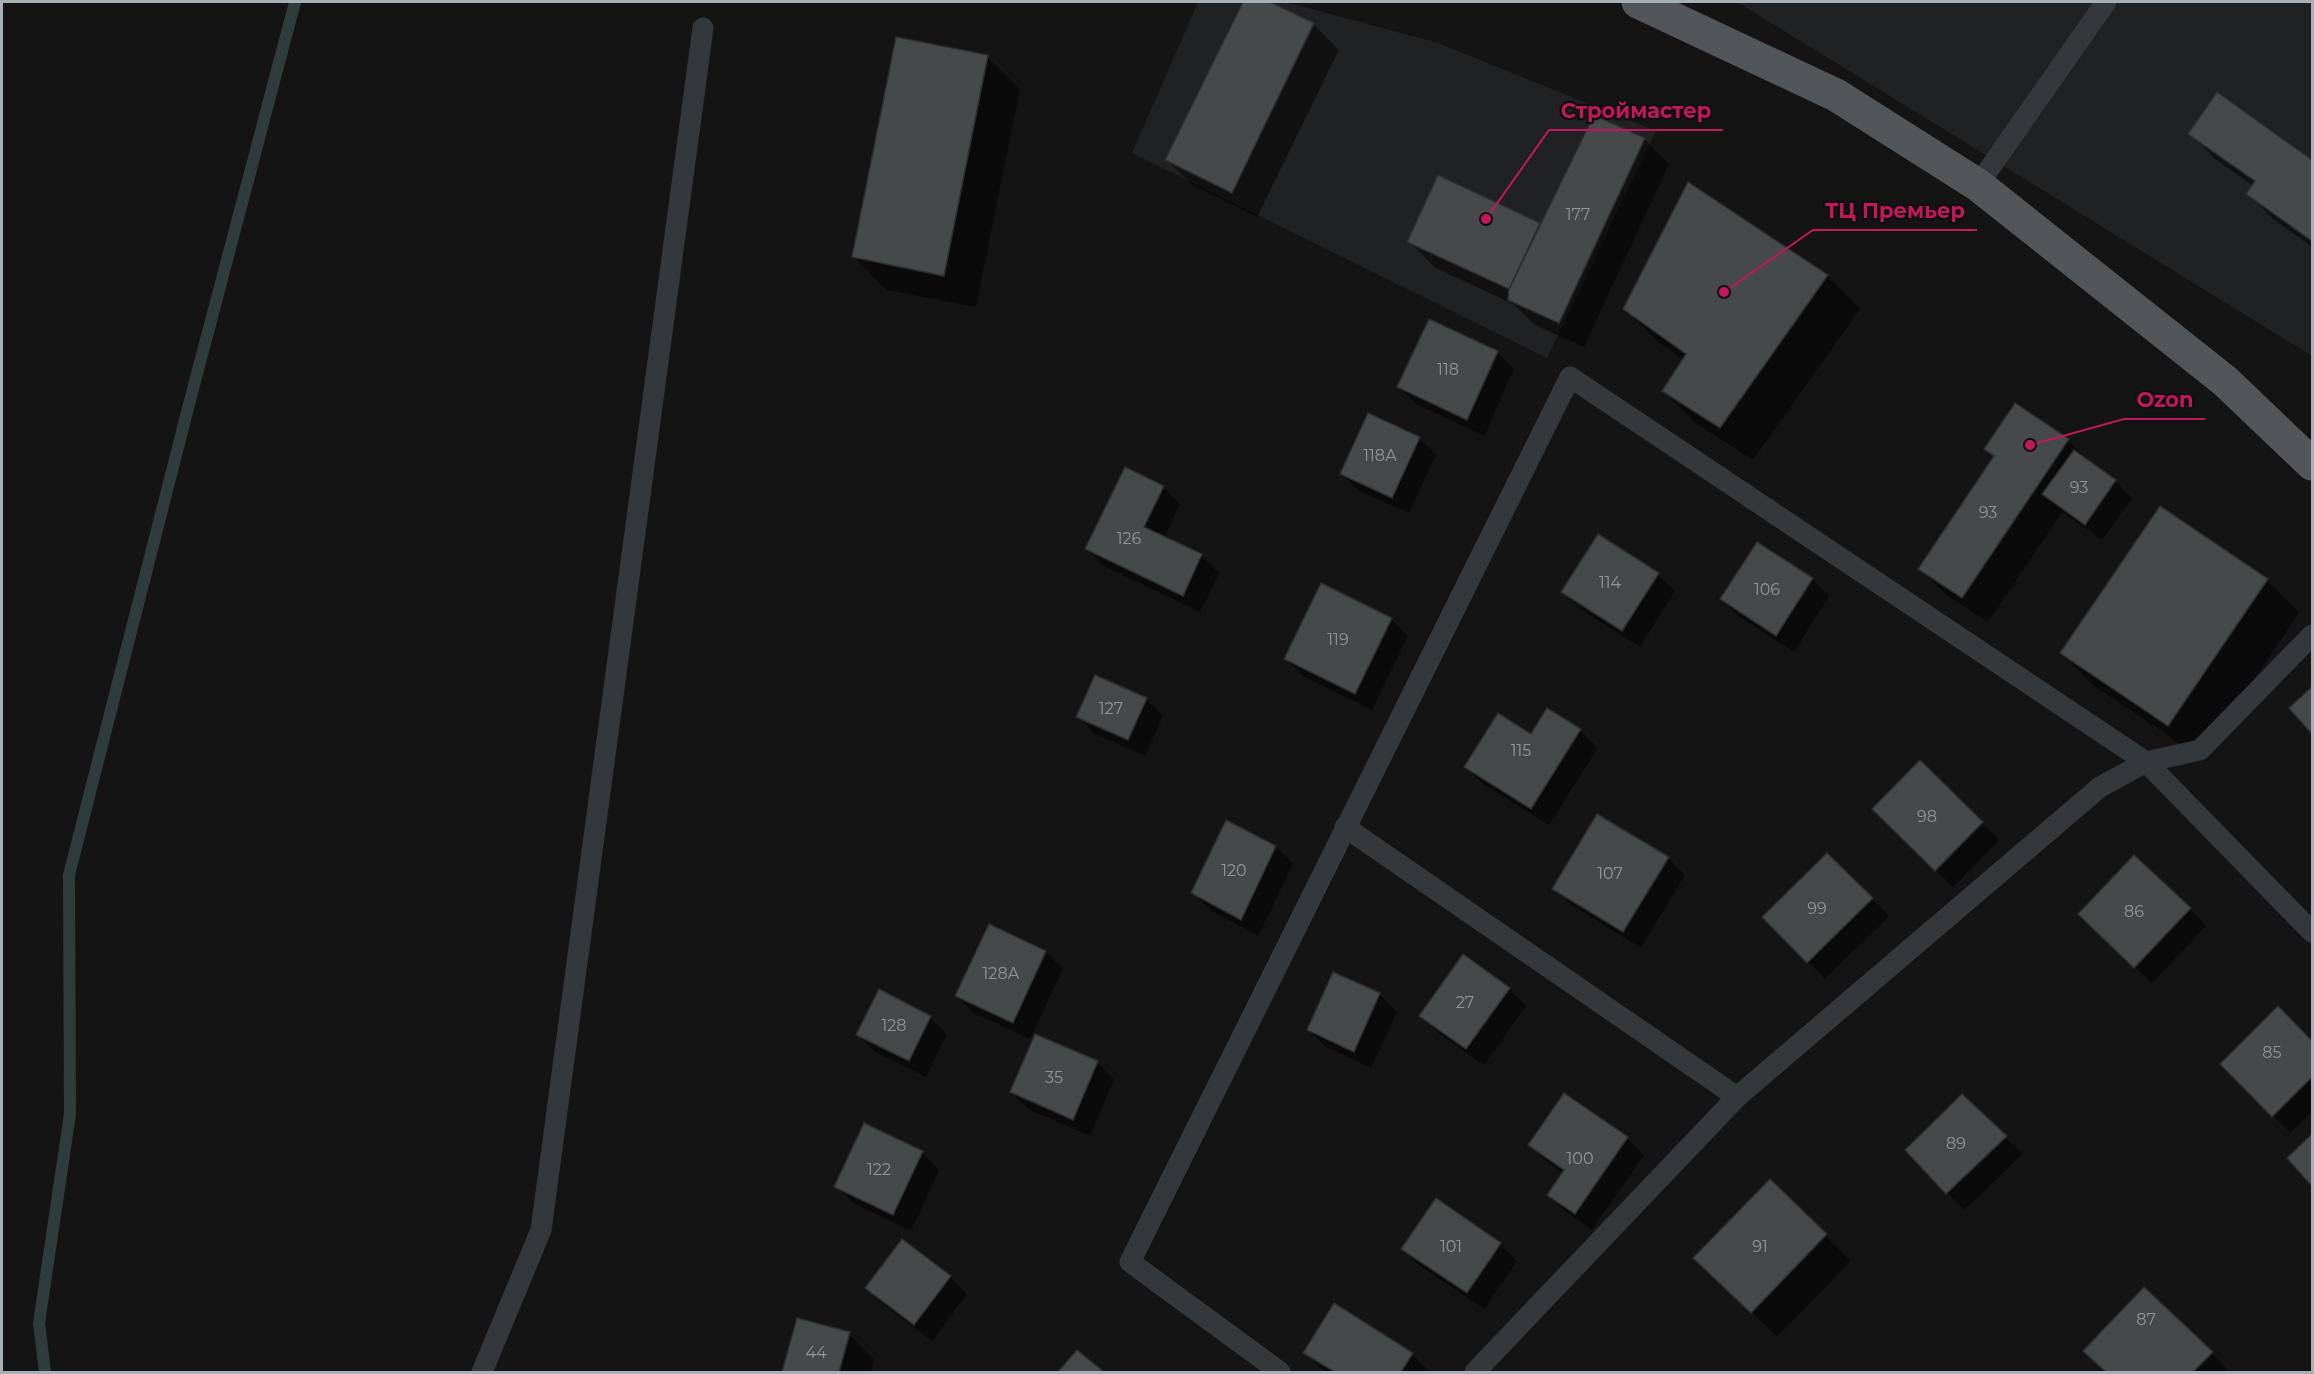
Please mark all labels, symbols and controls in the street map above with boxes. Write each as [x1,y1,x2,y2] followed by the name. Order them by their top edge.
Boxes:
[1549,91,1723,130] callout: Строймастер
[1561,98,1711,123] text: Строймастер
[1813,191,1977,230] callout: ТЦ Премьер
[1825,198,1965,223] text: ТЦ Премьер
[1566,205,1590,224] house number: 177
[1437,360,1459,379] house number: 118
[2124,380,2205,419] callout: Ozon
[2136,387,2194,412] text: Ozon
[1363,446,1397,465] house number: 118А
[2070,478,2088,497] house number: 93
[1979,503,1997,522] house number: 93
[1117,529,1142,548] house number: 126
[1599,573,1621,592] house number: 114
[1754,580,1780,599] house number: 106
[1327,630,1349,649] house number: 119
[1099,699,1123,718] house number: 127
[1511,741,1531,760] house number: 115
[1917,807,1937,826] house number: 98
[1221,861,1247,880] house number: 120
[1597,864,1623,883] house number: 107
[1807,899,1827,918] house number: 99
[2124,902,2144,921] house number: 86
[983,964,1020,983] house number: 128А
[1456,993,1474,1012] house number: 27
[881,1016,907,1035] house number: 128
[2262,1043,2282,1062] house number: 85
[1045,1068,1063,1087] house number: 35
[1946,1134,1966,1153] house number: 89
[1567,1149,1593,1168] house number: 100
[867,1160,891,1179] house number: 122
[1440,1237,1462,1256] house number: 101
[1752,1237,1768,1256] house number: 91
[2136,1310,2156,1329] house number: 87
[805,1343,827,1362] house number: 44

